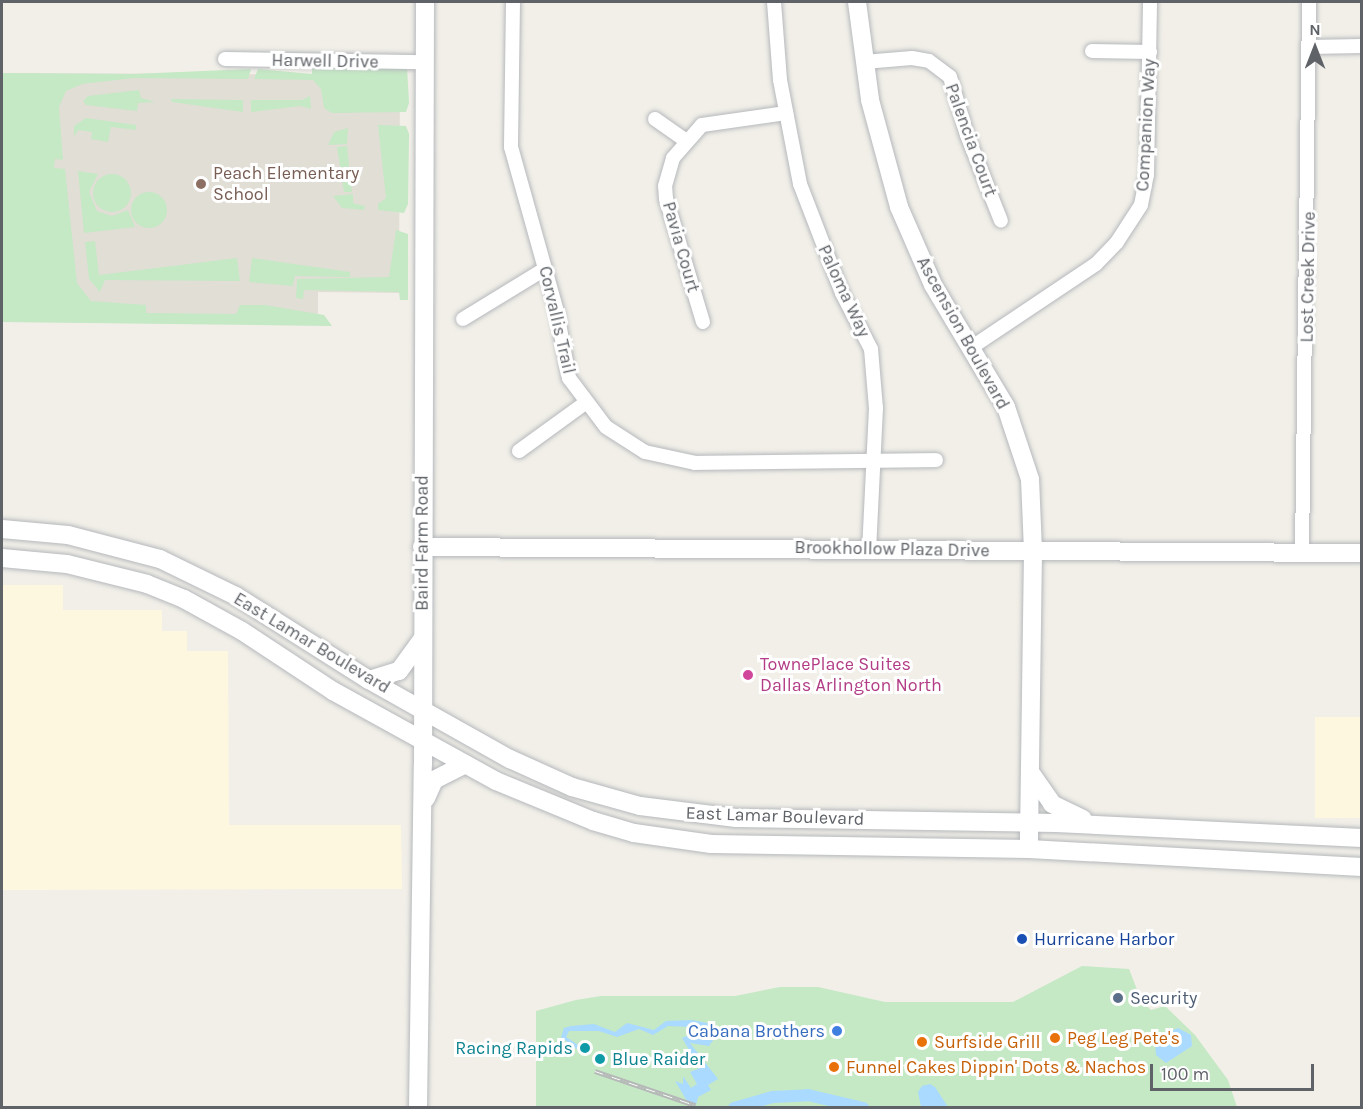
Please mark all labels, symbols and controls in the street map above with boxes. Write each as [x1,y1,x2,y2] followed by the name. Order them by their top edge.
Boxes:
[1285,18,1345,78] north arrow
[1309,20,1321,39] text: N
[271,49,379,73] street label: Harwell Drive
[1132,58,1160,192] street label: Companion Way
[941,80,1001,200] street label: Palencia Court
[213,163,359,206] place label: Peach Elementary School
[194,177,208,191] marker: Peach Elementary School
[658,199,704,295] street label: Pavia Court
[1296,211,1320,343] street label: Lost Creek Drive
[813,241,875,341] street label: Paloma Way
[912,253,1014,413] street label: Ascension Boulevard
[534,264,580,376] street label: Corvallis Trail
[411,475,433,611] street label: Baird Farm Road
[794,536,990,562] street label: Brookhollow Plaza Drive
[230,588,394,698] street label: East Lamar Boulevard
[760,654,942,696] place label: TownePlace Suites Dallas Arlington North
[741,668,755,682] marker: TownePlace Suites Dallas Arlington North
[685,802,865,830] street label: East Lamar Boulevard
[1034,928,1174,950] place label: Hurricane Harbor
[1015,932,1029,946] marker: Hurricane Harbor
[1130,987,1197,1009] place label: Security
[1111,991,1125,1005] marker: Security
[688,1020,825,1042] place label: Cabana Brothers
[830,1024,844,1038] marker: Cabana Brothers
[1067,1027,1180,1049] place label: Peg Leg Pete's
[934,1031,1041,1053] place label: Surfside Grill
[1048,1031,1062,1045] marker: Peg Leg Pete's
[915,1035,929,1049] marker: Surfside Grill
[455,1037,573,1059] place label: Racing Rapids
[578,1041,592,1055] marker: Racing Rapids
[612,1048,705,1070] place label: Blue Raider
[593,1052,607,1066] marker: Blue Raider
[1153,1052,1316,1090] scale bar
[846,1056,1146,1078] place label: Funnel Cakes Dippin' Dots & Nachos
[827,1060,841,1074] marker: Funnel Cakes Dippin' Dots & Nachos
[1161,1063,1209,1085] text: 100 m

